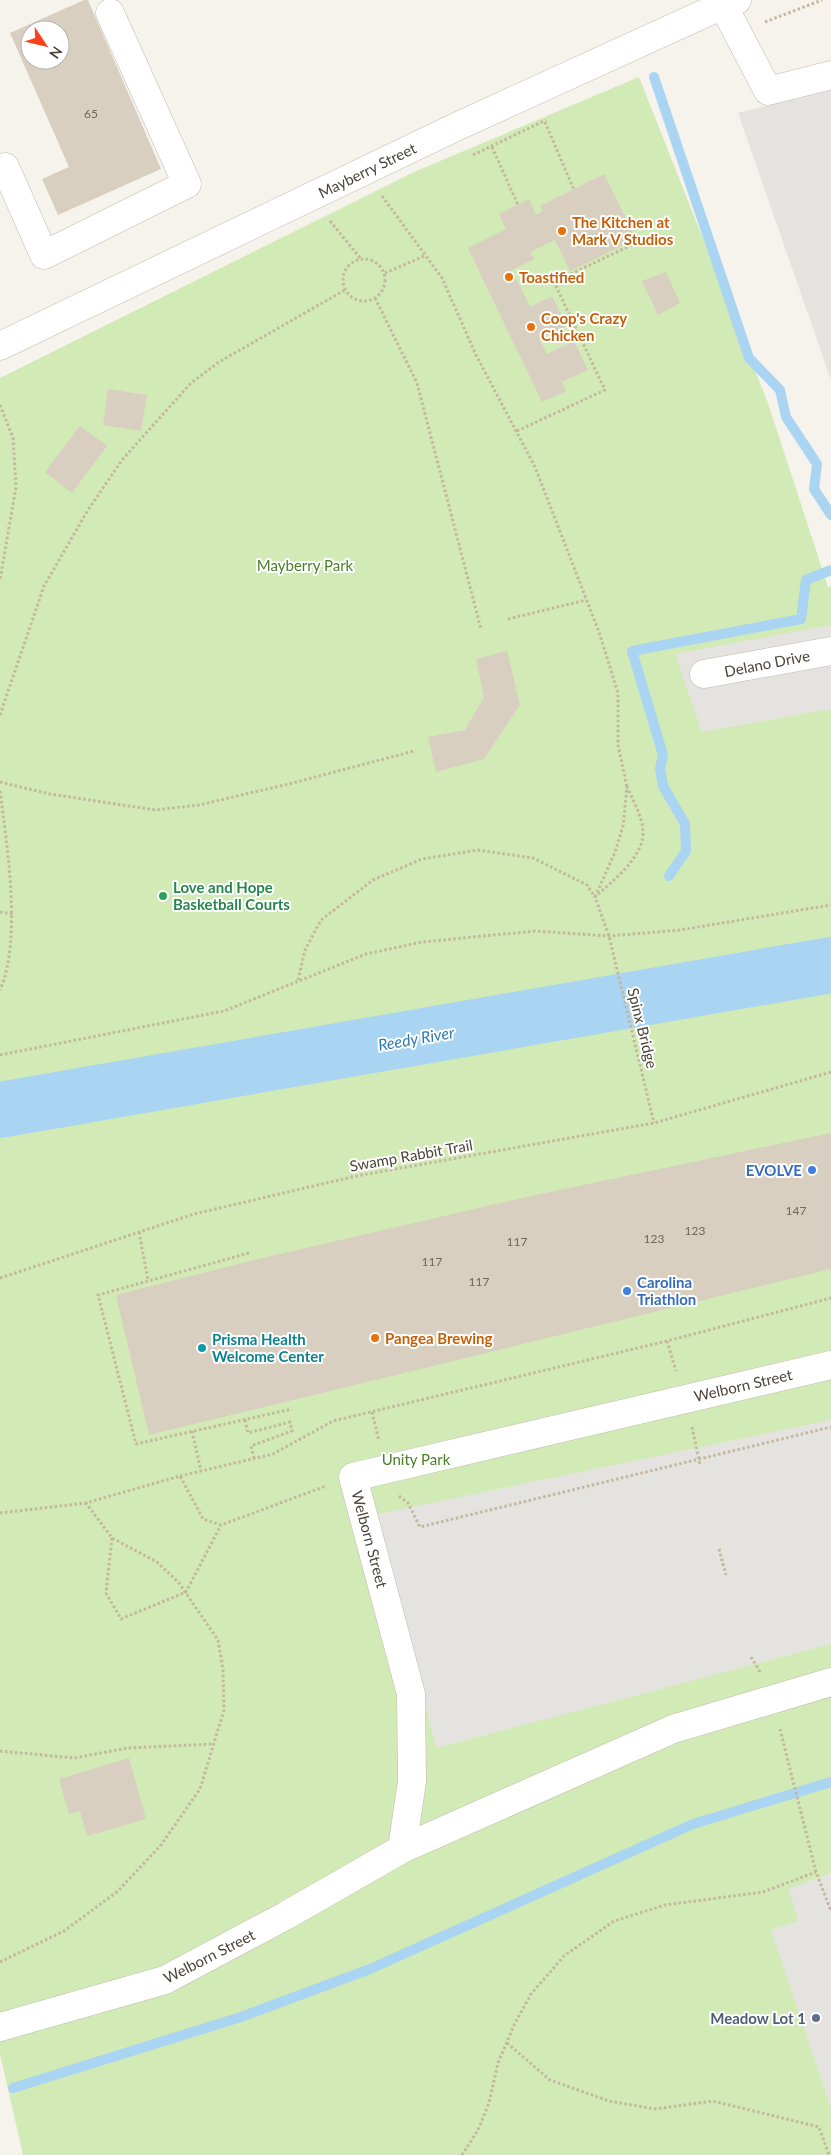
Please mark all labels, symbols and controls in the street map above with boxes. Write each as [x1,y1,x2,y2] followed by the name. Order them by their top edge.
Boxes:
[20,20,70,70] north arrow
[46,43,66,62] text: N
[84,106,98,121] house number: 65
[315,138,419,201] street label: Mayberry Street
[572,213,674,248] place label: The Kitchen at Mark V Studios
[556,225,568,237] marker: The Kitchen at Mark V Studios
[519,268,584,286] place label: Toastified
[503,271,515,283] marker: Toastified
[541,309,627,344] place label: Coop's Crazy Chicken
[525,321,537,333] marker: Coop's Crazy Chicken
[257,556,354,574] park label: Mayberry Park
[723,646,811,680] street label: Delano Drive
[173,878,290,913] place label: Love and Hope Basketball Courts
[157,890,169,902] marker: Love and Hope Basketball Courts
[624,986,662,1070] street label: Spinx Bridge
[376,1022,456,1054] water label: Reedy River
[348,1135,474,1175] street label: Swamp Rabbit Trail
[746,1161,802,1179] place label: EVOLVE
[806,1164,818,1176] marker: EVOLVE
[786,1203,806,1218] house number: 147
[685,1223,705,1238] house number: 123
[644,1231,664,1246] house number: 123
[507,1234,527,1249] house number: 117
[422,1254,442,1269] house number: 117
[637,1273,696,1308] place label: Carolina Triathlon
[469,1274,489,1289] house number: 117
[621,1285,633,1297] marker: Carolina Triathlon
[385,1329,493,1347] place label: Pangea Brewing
[212,1330,324,1365] place label: Prisma Health Welcome Center
[369,1332,381,1344] marker: Pangea Brewing
[196,1342,208,1354] marker: Prisma Health Welcome Center
[692,1365,794,1405] street label: Welborn Street
[382,1450,451,1468] park label: Unity Park
[348,1488,392,1590] street label: Welborn Street
[160,1925,258,1987] street label: Welborn Street
[710,2009,806,2027] place label: Meadow Lot 1
[810,2012,822,2024] marker: Meadow Lot 1

